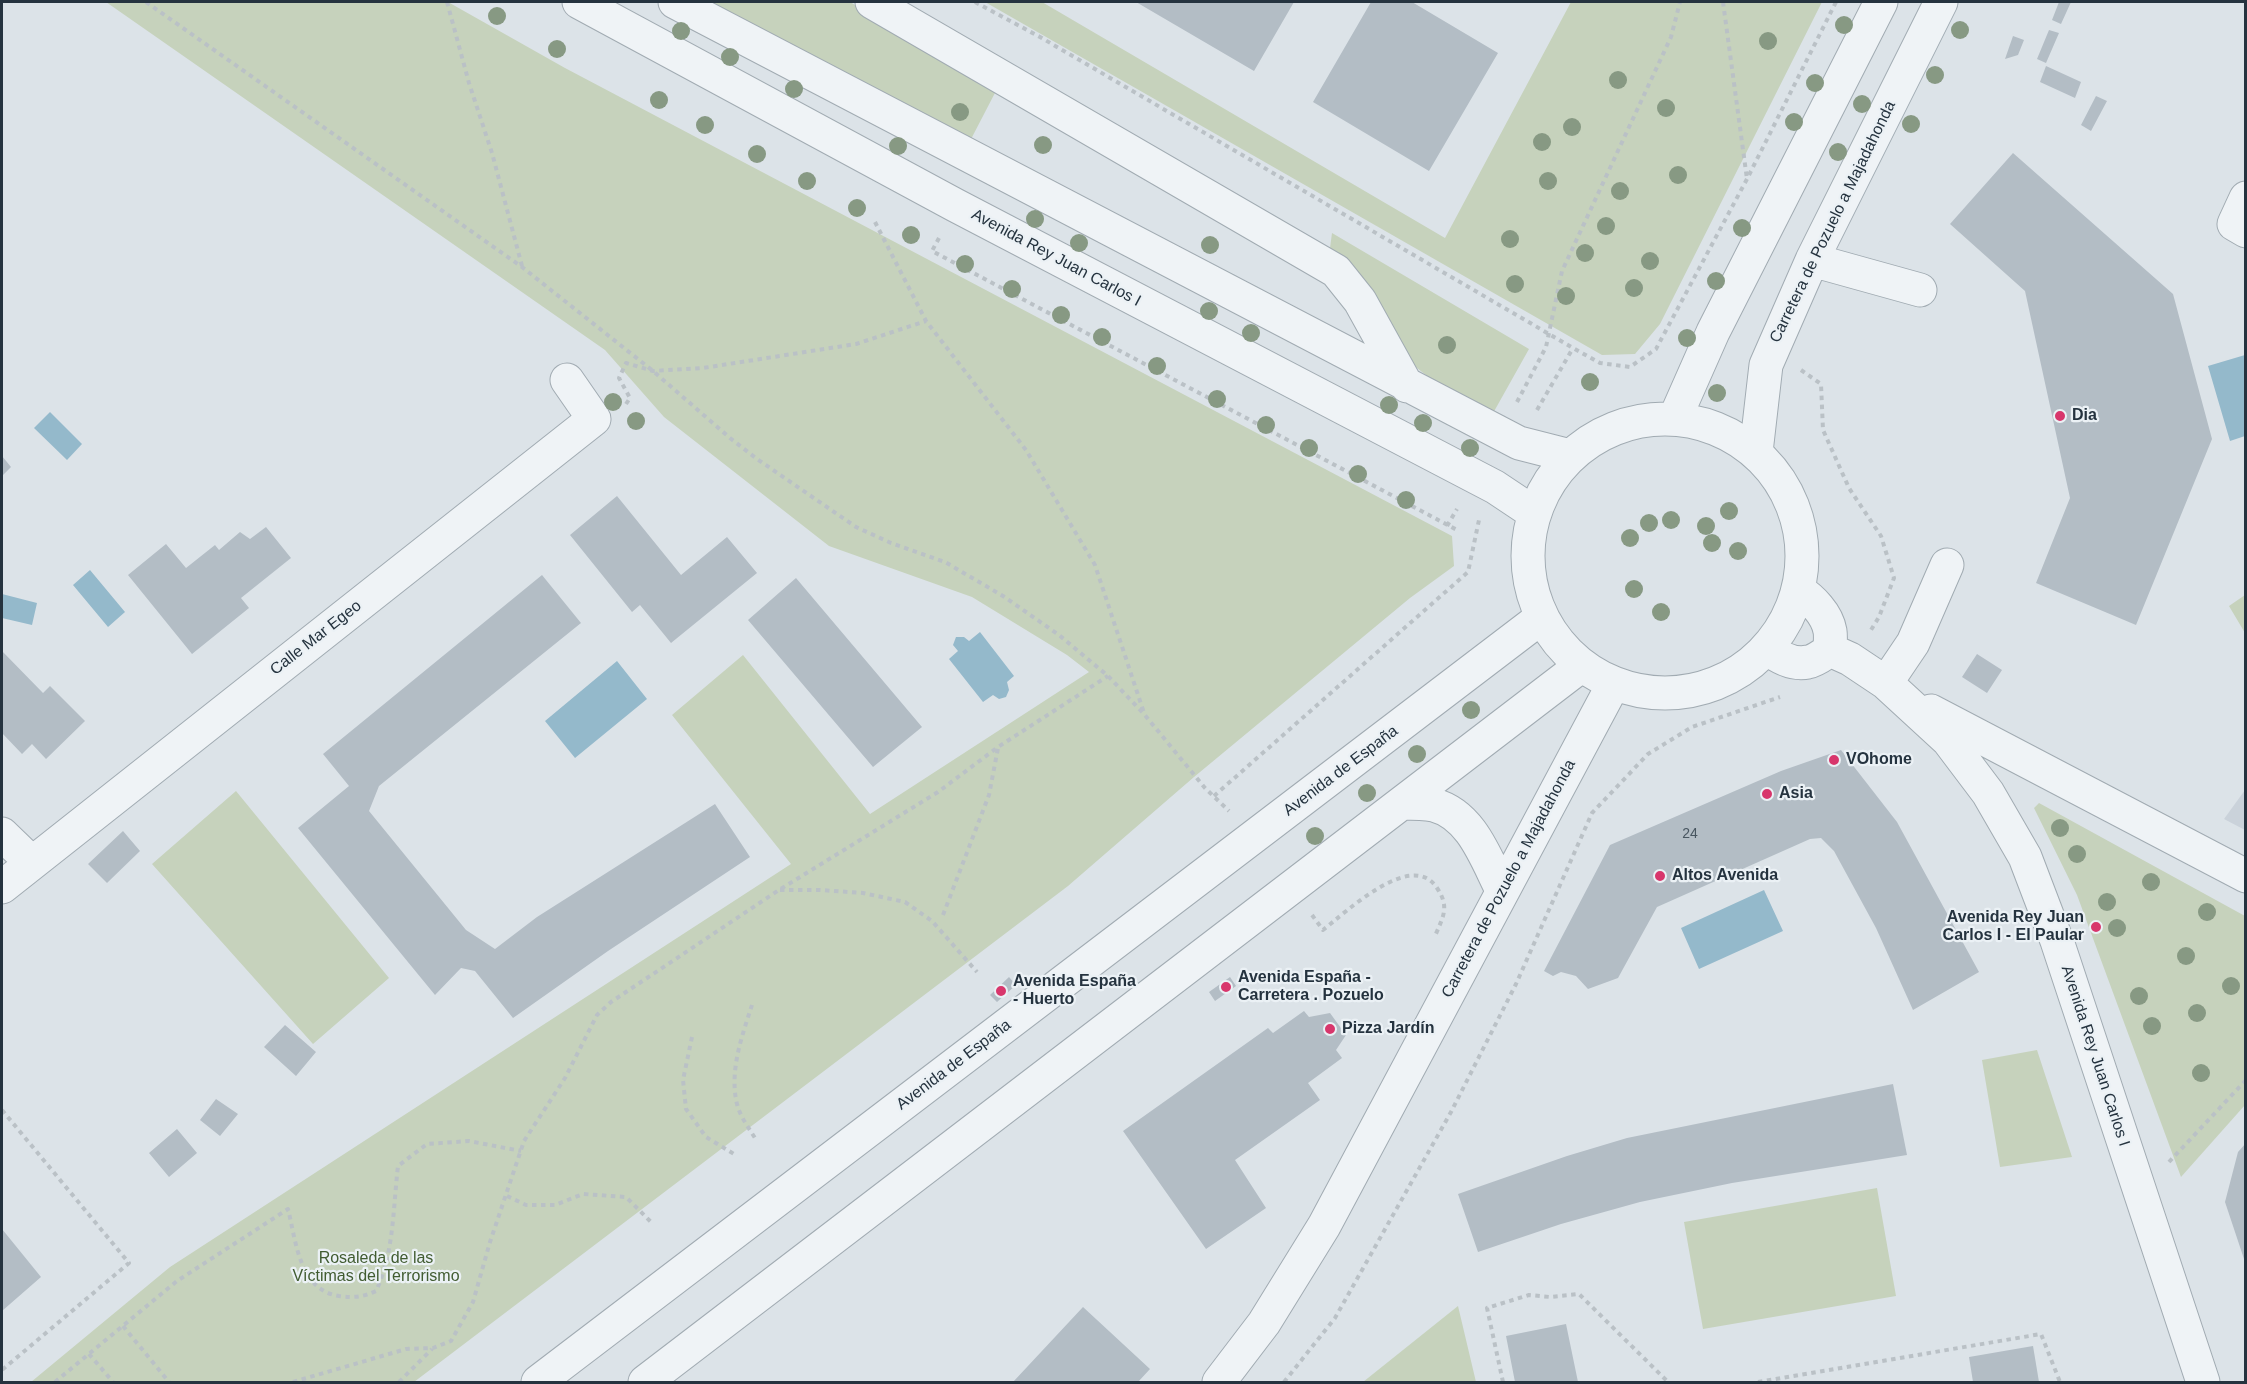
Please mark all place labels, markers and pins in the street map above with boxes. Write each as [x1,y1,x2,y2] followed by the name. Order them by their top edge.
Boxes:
[2072,406,2097,426] place label: Dia
[2053,409,2067,423] marker: Dia
[1846,750,1912,770] place label: VOhome
[1827,753,1841,767] marker: VOhome
[1779,784,1813,804] place label: Asia
[1760,787,1774,801] marker: Asia
[1672,866,1778,886] place label: Altos Avenida
[1653,869,1667,883] marker: Altos Avenida
[1943,908,2084,946] place label: Avenida Rey Juan Carlos I - El Paular
[2089,920,2103,934] marker: Avenida Rey Juan Carlos I - El Paular
[1238,968,1384,1006] place label: Avenida España - Carretera . Pozuelo
[1013,972,1136,1010] place label: Avenida España - Huerto
[1219,980,1233,994] marker: Avenida España - Carretera . Pozuelo
[994,984,1008,998] marker: Avenida España - Huerto
[1342,1019,1434,1039] place label: Pizza Jardín
[1323,1022,1337,1036] marker: Pizza Jardín

